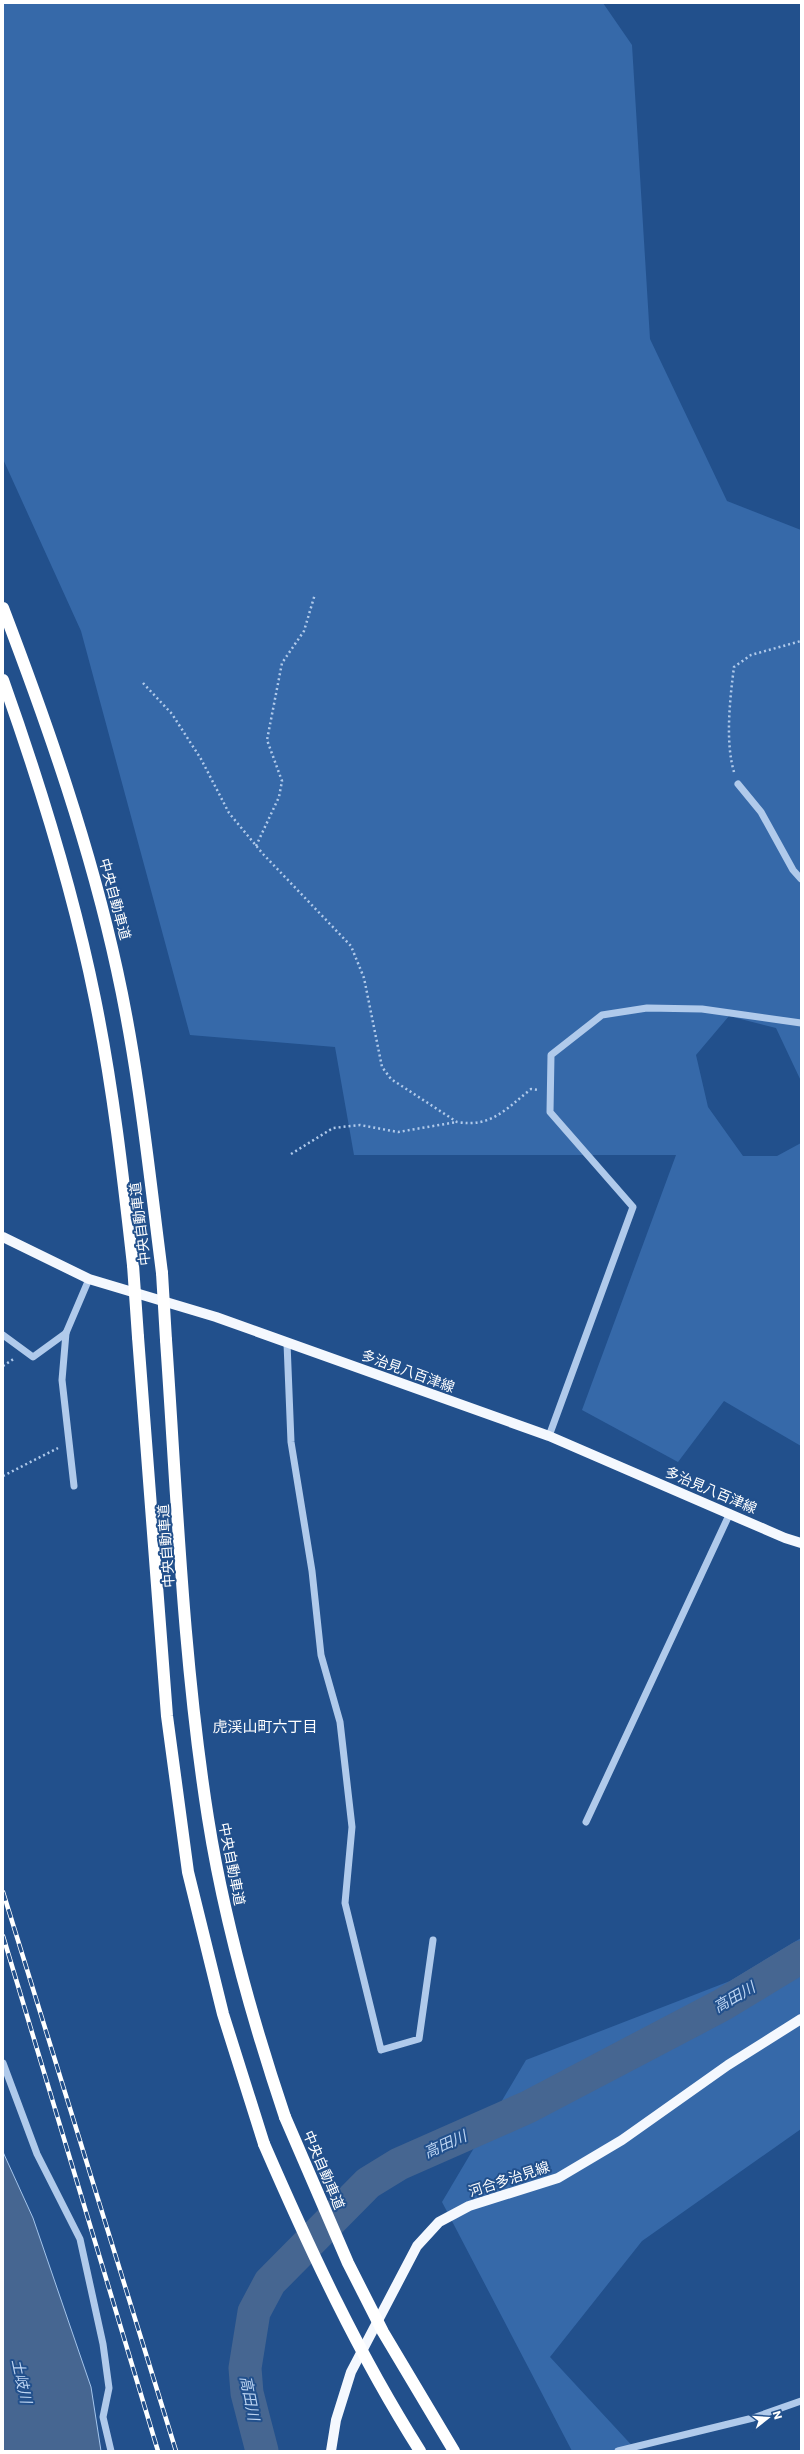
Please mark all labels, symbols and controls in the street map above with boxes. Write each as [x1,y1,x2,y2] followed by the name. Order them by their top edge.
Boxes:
[94,856,136,942] street label: 中央自動車道
[125,1181,155,1267] street label: 中央自動車道
[359,1345,457,1397] street label: 多治見八百津線
[662,1462,760,1518] street label: 多治見八百津線
[153,1503,179,1589] street label: 中央自動車道
[212,1716,318,1737] district label: 虎渓山町六丁目
[214,1821,250,1907] street label: 中央自動車道
[709,1976,760,2017] water label: 高田川
[420,2124,472,2163] water label: 高田川
[298,2127,350,2213] street label: 中央自動車道
[466,2157,552,2201] street label: 河合多治見線
[7,2357,37,2407] water label: 土岐川
[235,2374,265,2424] water label: 高田川
[748,2398,788,2438] north arrow
[769,2409,786,2421] text: N

